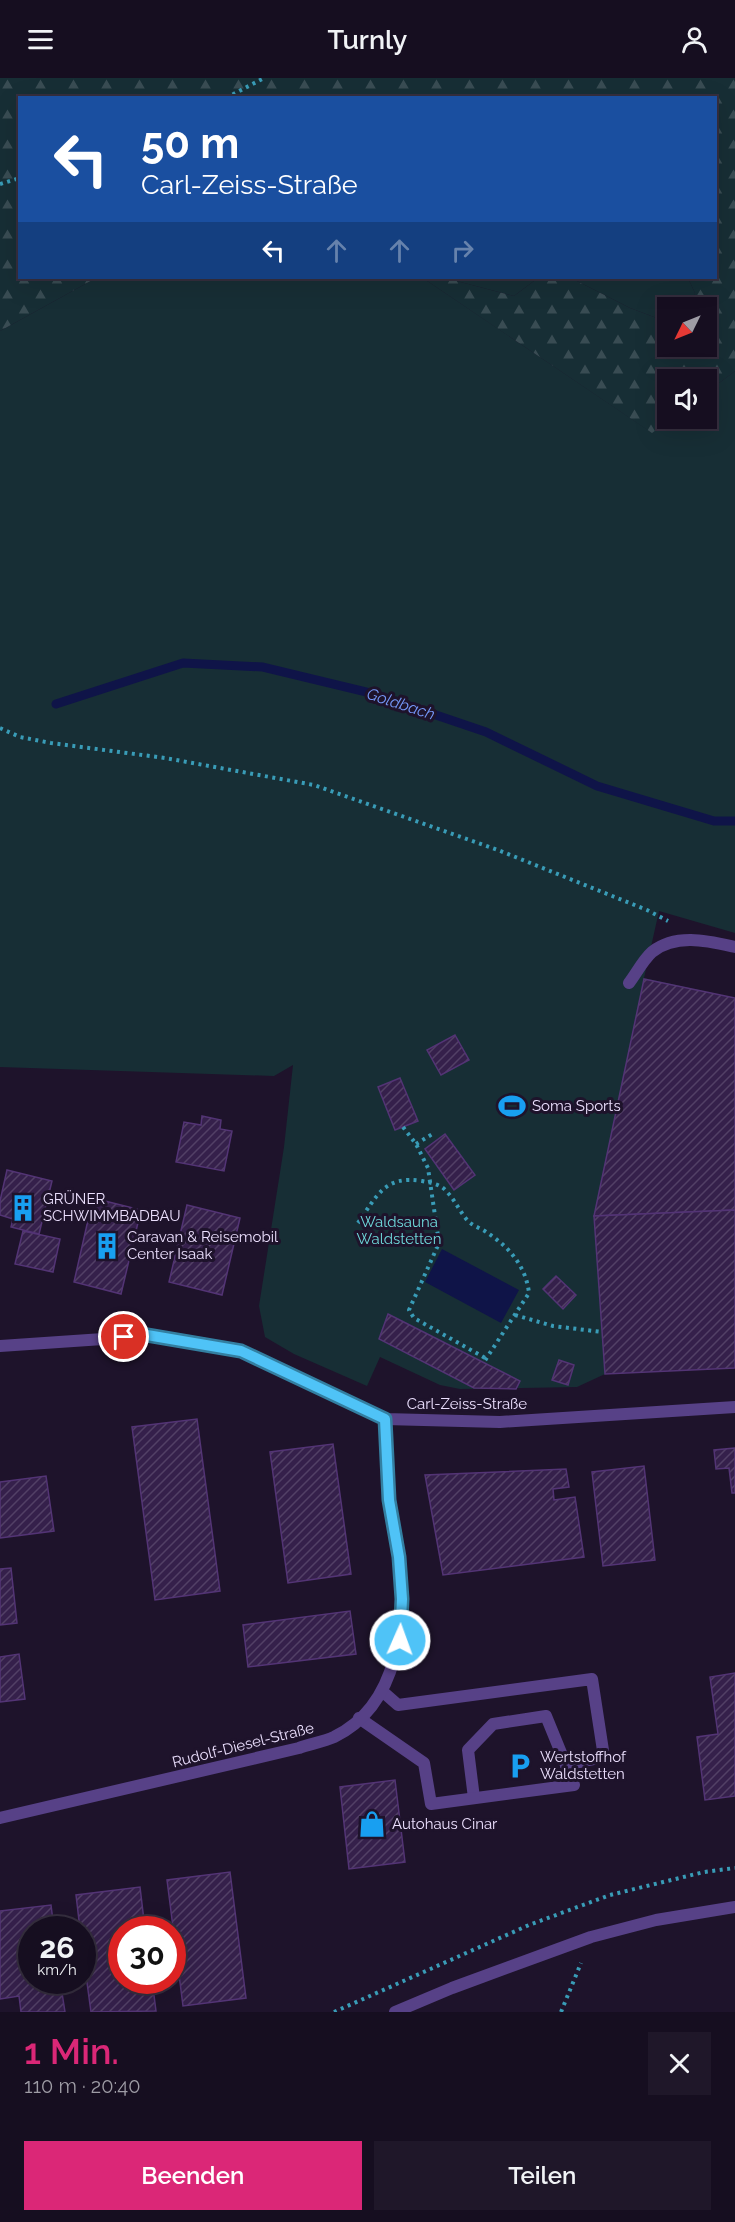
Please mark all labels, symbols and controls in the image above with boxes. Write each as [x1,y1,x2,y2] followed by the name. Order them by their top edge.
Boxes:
[24,23,57,56] icon: menu
[678,23,711,56] icon: person
[328,24,407,55] text: Turnly
[141,119,239,168] text: 50 m
[42,120,120,198] icon: left
[141,169,358,200] text: Carl-Zeiss-Straße
[257,234,290,267] icon: left
[320,234,353,267] icon: ahead
[383,234,416,267] icon: ahead
[446,234,479,267] icon: right
[657,297,717,357] north arrow
[657,297,717,429] map controls
[657,369,717,429] button: sound
[365,684,437,724] water label: Goldbach
[497,1091,527,1121] sports icon: Soma Sports
[532,1097,621,1115] place label: Soma Sports
[43,1189,181,1225] place label: GRÜNER SCHWIMMBADBAU
[8,1193,38,1223] building icon: GRÜNER SCHWIMMBADBAU
[357,1213,441,1248] park label: Waldsauna Waldstetten
[127,1228,279,1263] place label: Caravan & Reisemobil Center Isaak
[92,1231,122,1261] building icon: Caravan & Reisemobil Center Isaak
[98,1311,149,1362] pin
[107,1320,140,1353] icon: arrive
[407,1395,527,1413] street label: Carl-Zeiss-Straße
[368,1608,432,1672] position arrow
[170,1719,316,1771] street label: Rudolf-Diesel-Straße
[540,1748,627,1783] place label: Wertstoffhof Waldstetten
[505,1751,535,1781] parking icon: Wertstoffhof Waldstetten
[357,1809,387,1839] shop icon: Autohaus Cinar
[392,1815,498,1833] place label: Autohaus Cinar
[108,1916,186,1994] speed limit sign: 30
[39,1930,75,1965] text: 26
[37,1961,77,1979] text: km/h
[24,2030,119,2072] text: 1 Min.
[648,2032,711,2095] button: close
[24,2074,140,2098] text: 110 m · 20:40
[24,2141,362,2210] button: Beenden
[374,2141,711,2210] button: Teilen

